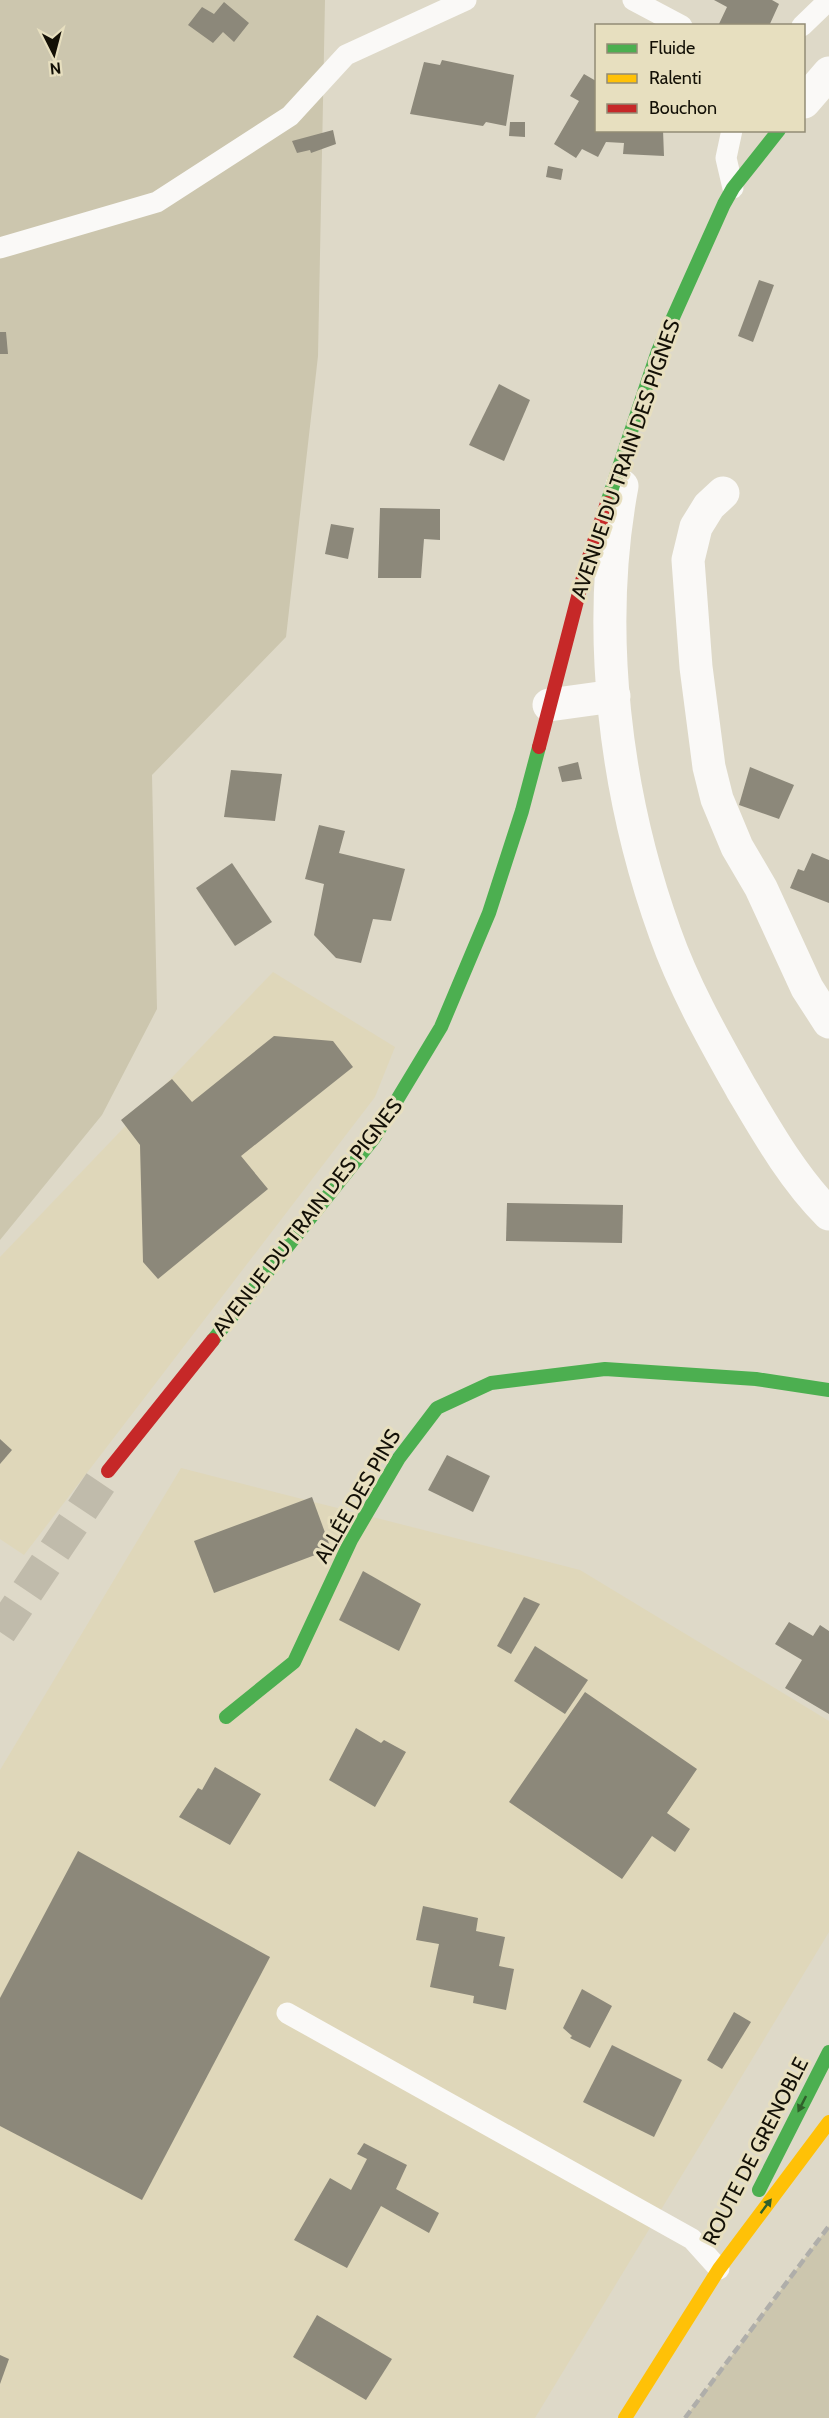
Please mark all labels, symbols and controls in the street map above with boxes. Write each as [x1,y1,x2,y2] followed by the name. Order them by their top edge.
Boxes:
[24,24,84,84] north arrow
[595,24,805,132] legend
[649,37,695,59] text: Fluide
[49,58,62,78] text: N
[649,67,702,89] text: Ralenti
[649,97,717,119] text: Bouchon
[565,316,685,602] street label: AVENUE DU TRAIN DES PIGNES
[207,1094,407,1340] street label: AVENUE DU TRAIN DES PIGNES
[309,1425,405,1567] street label: ALLÉE DES PINS
[697,2053,813,2249] street label: ROUTE DE GRENOBLE
[798,2095,808,2113] one-way arrow
[760,2198,773,2214] one-way arrow

